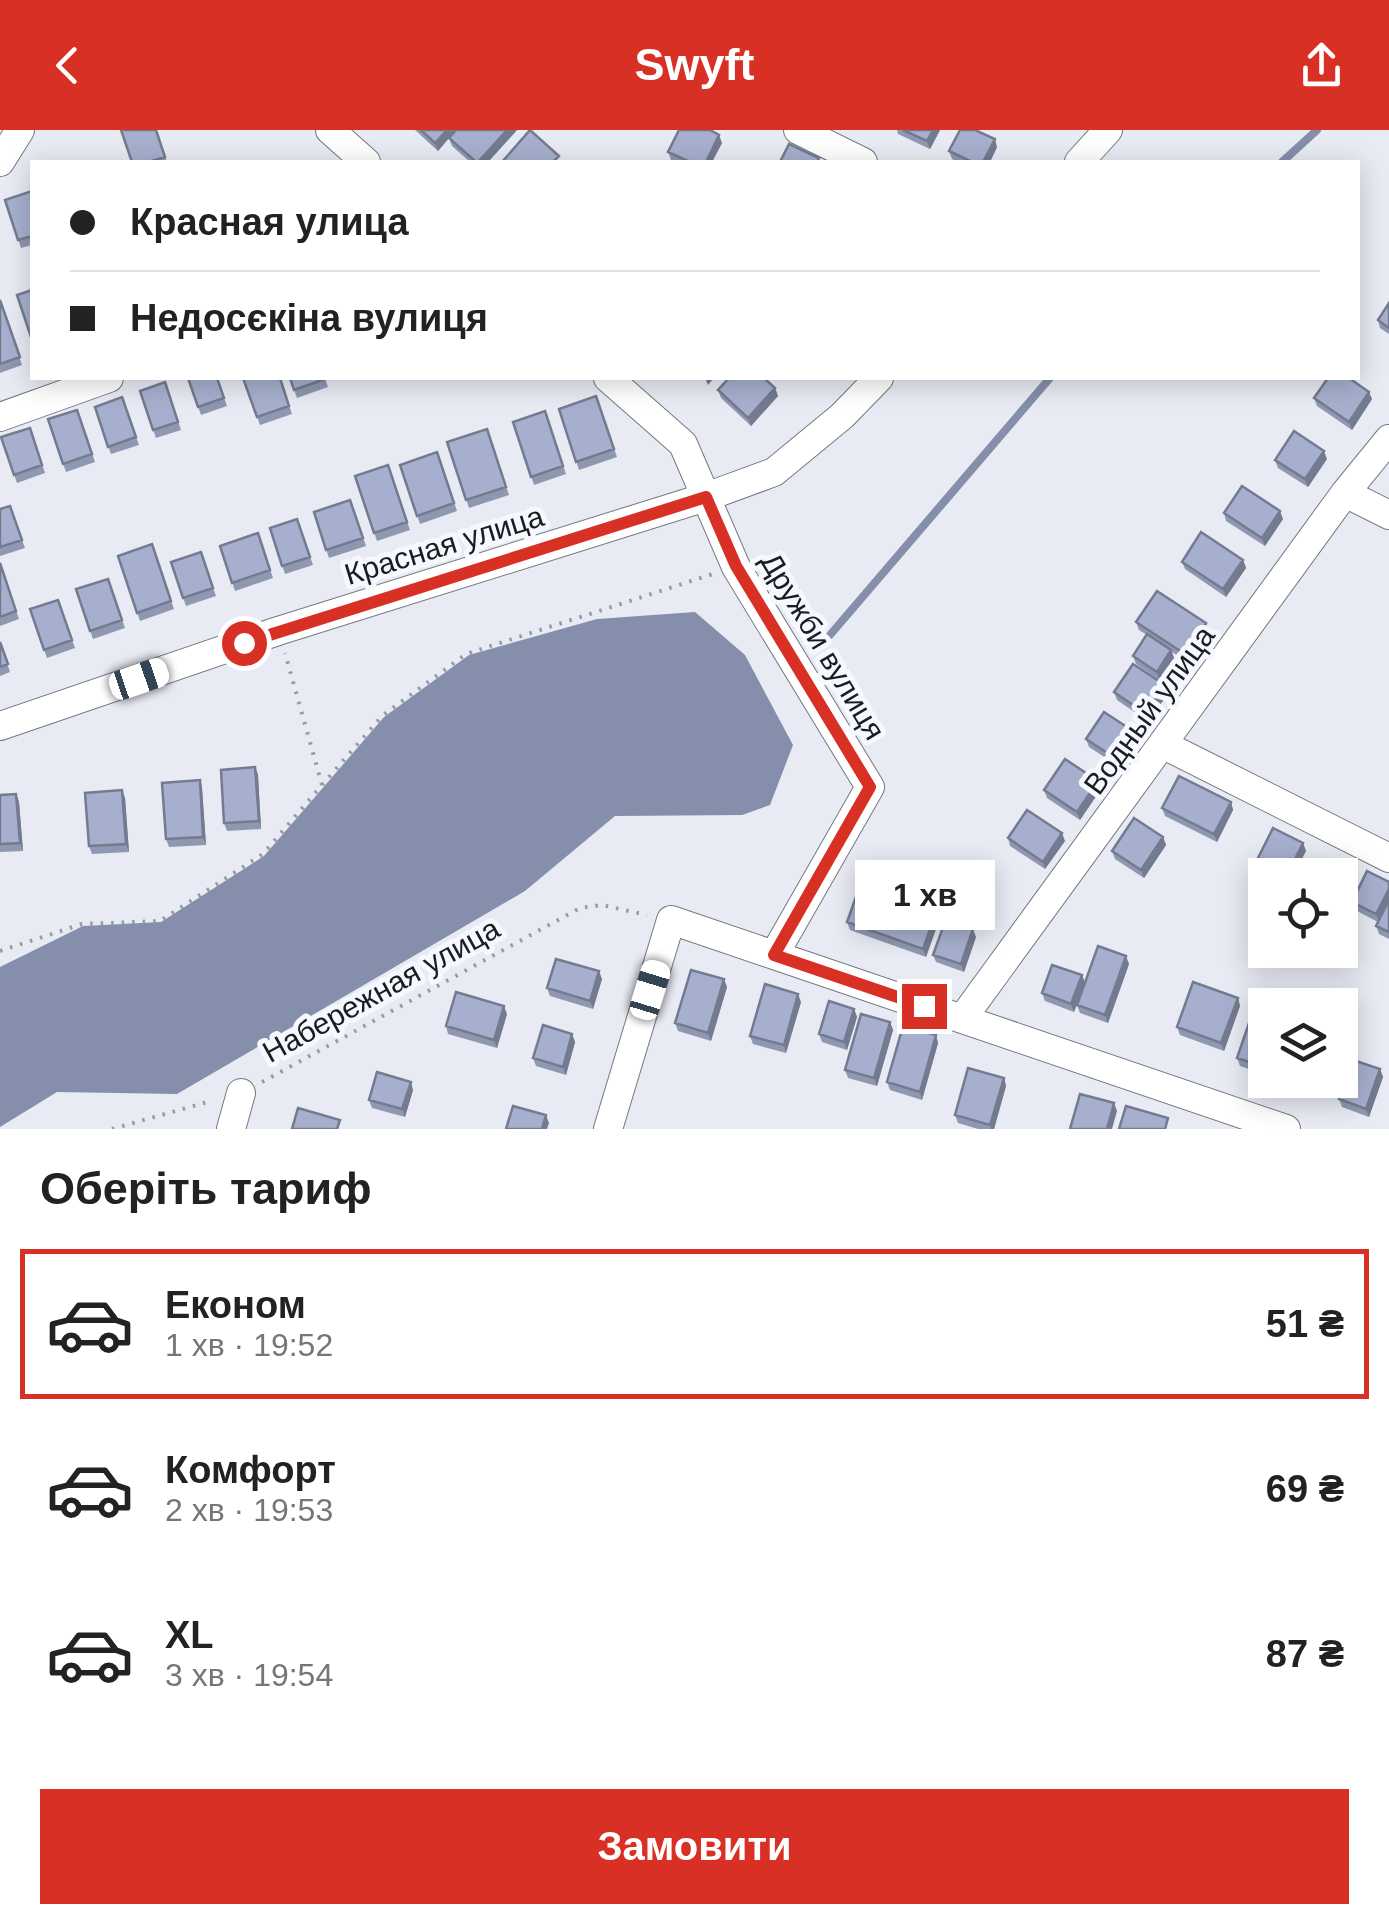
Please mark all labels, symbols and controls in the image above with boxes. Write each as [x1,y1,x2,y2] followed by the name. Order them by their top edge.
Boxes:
[40,38,95,93] icon: back
[1294,38,1349,93] icon: share
[634,39,755,90] text: Swyft
[130,201,409,243] text: Красная улица
[130,297,488,339] text: Недосєкіна вулиця
[341,499,548,591] street label: Красная улица
[754,547,892,745] street label: Дружби вулиця
[1077,619,1221,800] street label: Водный улица
[222,621,267,666] route start
[106,655,172,703] car
[1248,858,1358,1098] map controls
[1248,858,1358,968] button: locate
[854,861,994,931] callout: 1 хв
[893,877,957,913] text: 1 хв
[257,911,505,1069] street label: Набережная улица
[627,957,673,1023] car
[902,984,947,1029] route end
[1248,988,1358,1098] button: layers
[40,1163,372,1214] text: Оберіть тариф
[45,1279,135,1369] icon: car
[165,1284,306,1326] text: Економ
[1266,1303,1344,1345] text: 51 ₴
[165,1327,333,1363] text: 1 хв · 19:52
[45,1444,135,1534] icon: car
[165,1449,336,1491] text: Комфорт
[1266,1468,1344,1510] text: 69 ₴
[165,1492,333,1528] text: 2 хв · 19:53
[45,1609,135,1699] icon: car
[165,1614,214,1656] text: XL
[1266,1633,1344,1675] text: 87 ₴
[165,1657,333,1693] text: 3 хв · 19:54
[40,1789,1349,1904] button: Замовити

